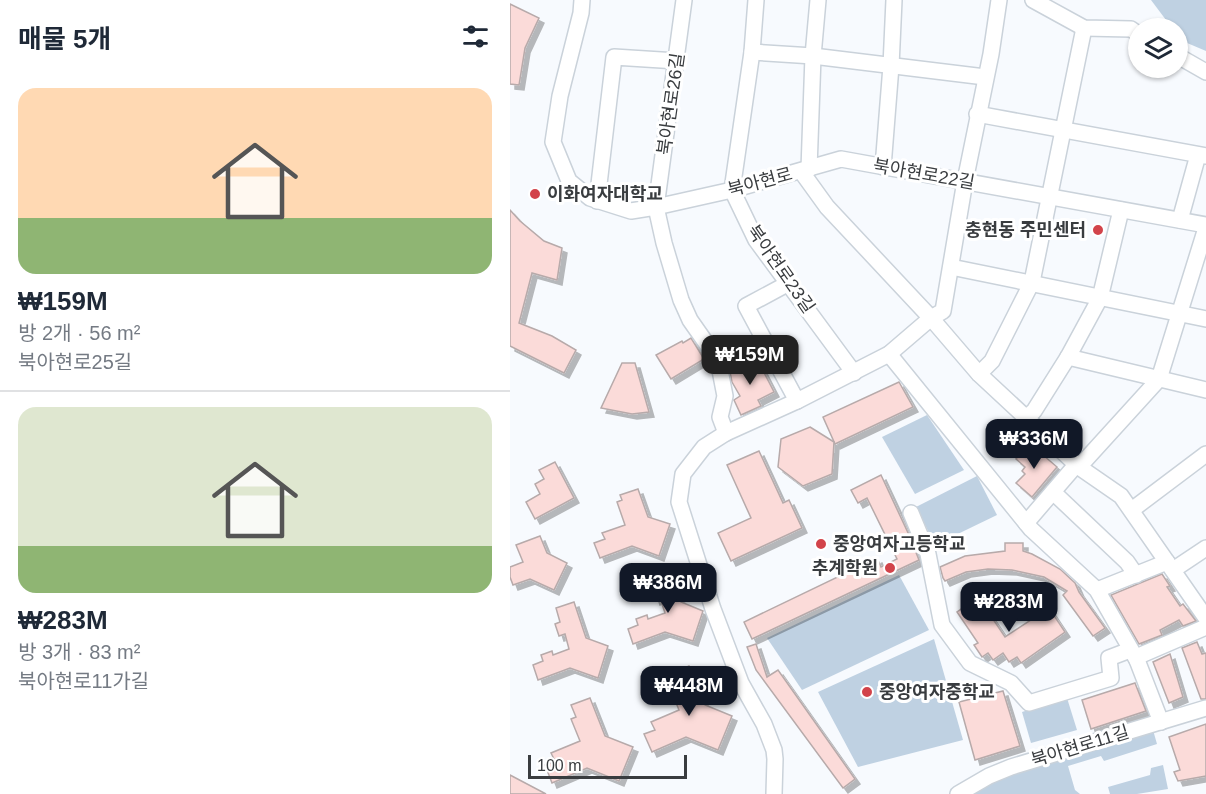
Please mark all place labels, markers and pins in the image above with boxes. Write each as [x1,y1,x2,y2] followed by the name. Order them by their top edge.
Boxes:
[547,184,663,204] place label: 이화여자대학교
[528,187,542,201] marker: 이화여자대학교
[965,220,1086,240] place label: 충현동 주민센터
[1091,223,1105,237] marker: 충현동 주민센터
[708,335,792,386] pin: ₩159M
[992,419,1076,470] pin: ₩336M
[833,534,965,554] place label: 중앙여자고등학교
[814,537,828,551] marker: 중앙여자고등학교
[812,558,878,578] place label: 추계학원
[883,561,897,575] marker: 추계학원
[626,563,710,614] pin: ₩386M
[967,582,1051,633] pin: ₩283M
[647,666,731,717] pin: ₩448M
[879,682,995,702] place label: 중앙여자중학교
[860,685,874,699] marker: 중앙여자중학교

